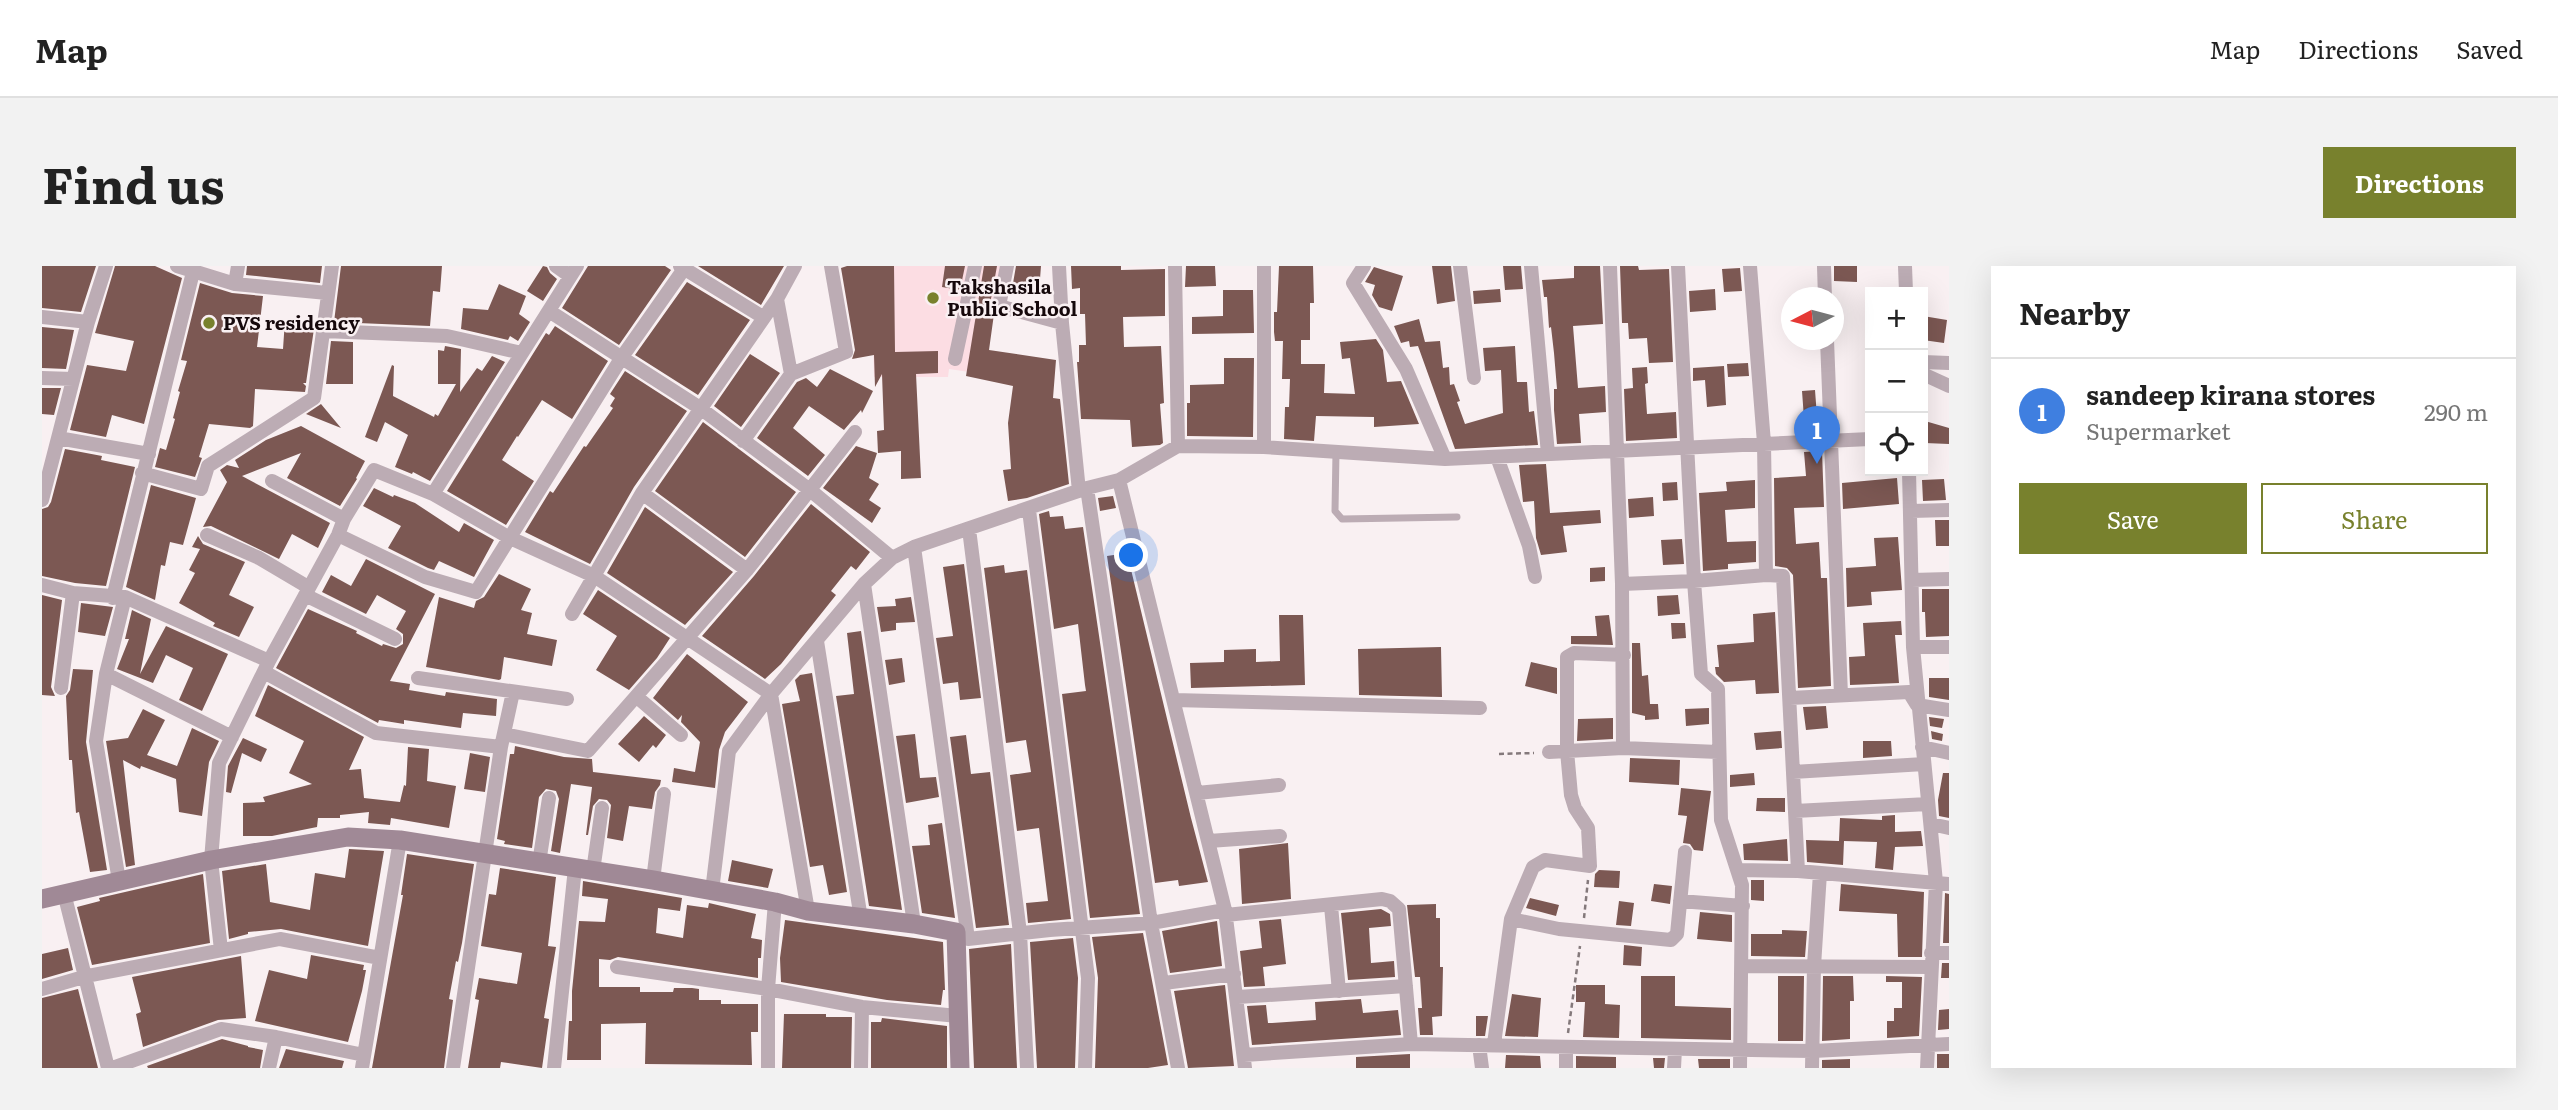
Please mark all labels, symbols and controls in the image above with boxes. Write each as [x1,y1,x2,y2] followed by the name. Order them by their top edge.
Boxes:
[35,24,108,73] text: Map
[2209,31,2260,66] text: Map
[2298,31,2418,66] text: Directions
[2456,31,2523,66] text: Saved
[42,146,225,219] text: Find us
[2323,147,2516,218] button: Directions
[947,272,1078,322] place label: Takshasila Public School
[1781,287,1844,350] north arrow
[1865,287,1928,476] map controls
[1865,287,1928,350] button: +
[925,290,941,306] marker: Takshasila Public School
[2019,290,2130,334] text: Nearby
[223,308,360,336] place label: PVS residency
[201,315,217,331] marker: PVS residency
[1865,350,1928,413] button: −
[2086,374,2375,413] text: sandeep kirana stores
[2037,394,2047,428] text: 1
[2424,394,2488,428] text: 290 m
[1794,406,1840,464] pin: 1
[1865,413,1928,476] button: locate
[2086,413,2230,447] text: Supermarket
[2019,483,2247,554] button: Save
[2261,483,2488,554] button: Share
[1114,538,1148,572] your location

